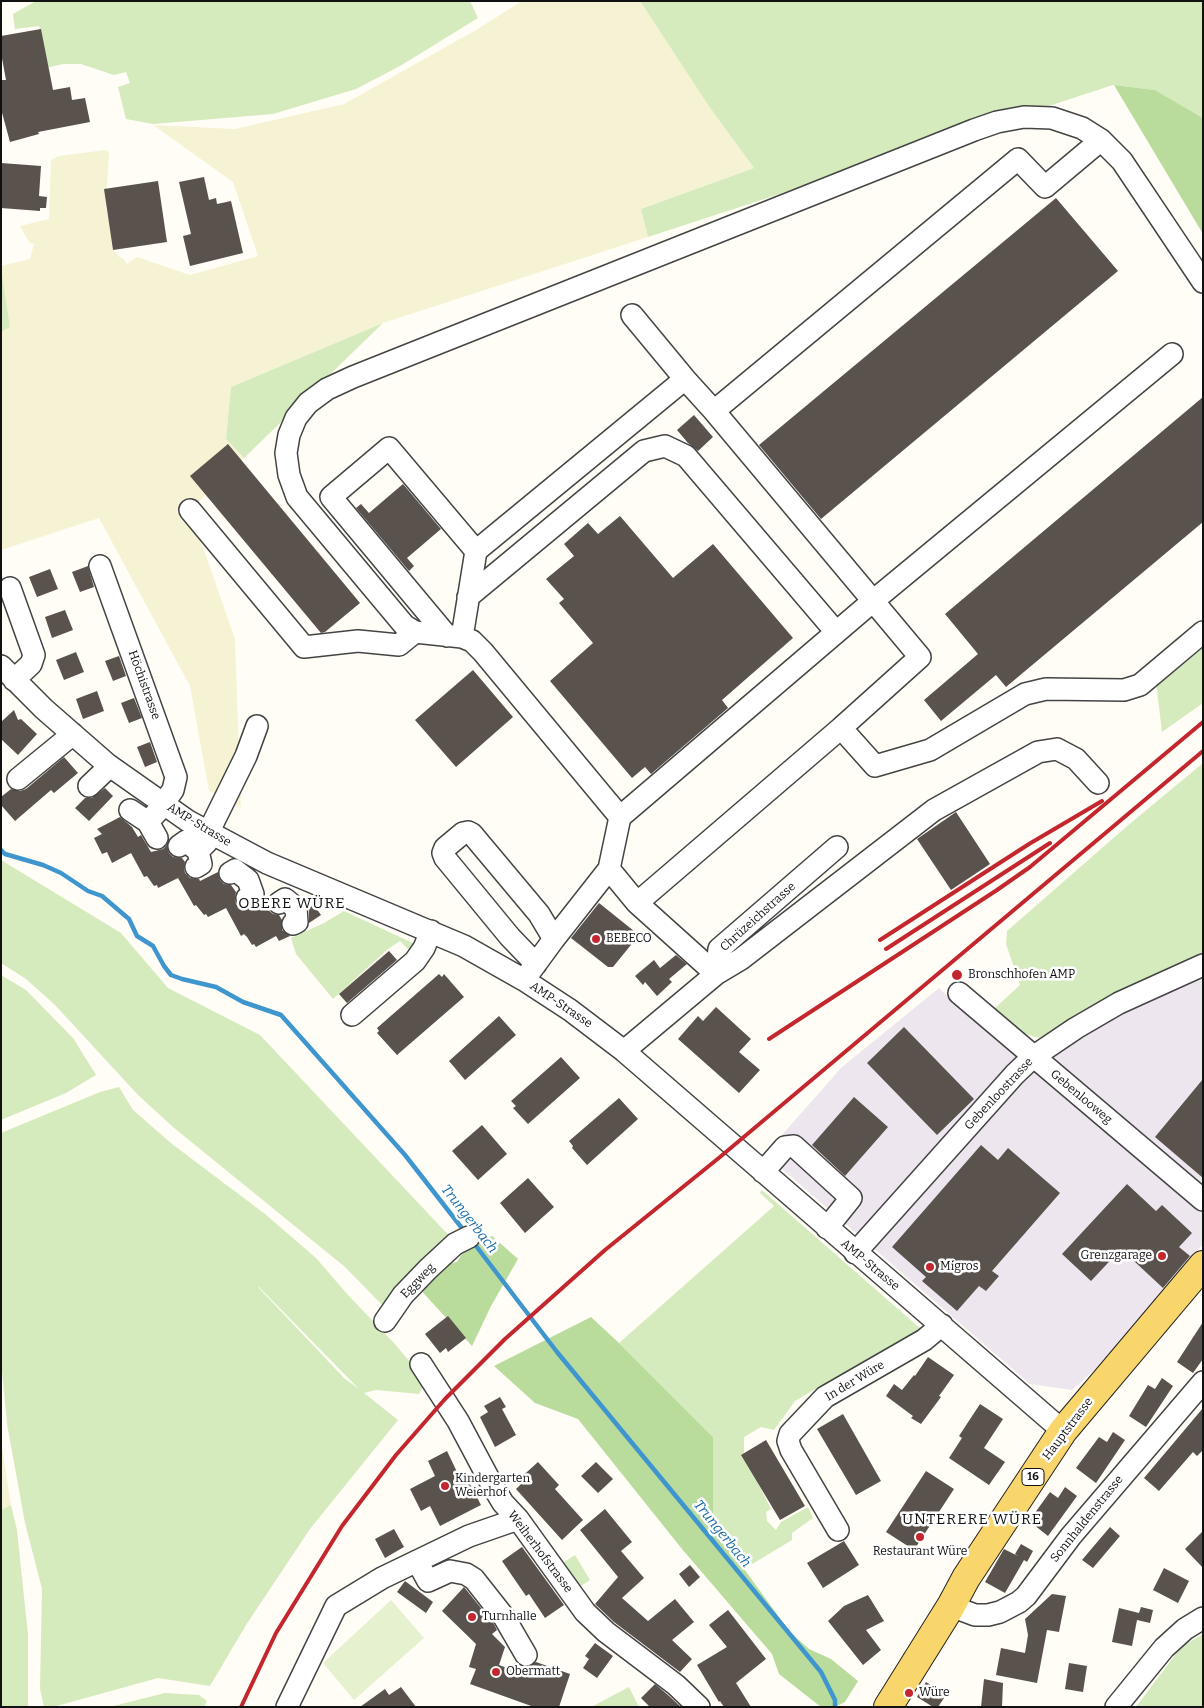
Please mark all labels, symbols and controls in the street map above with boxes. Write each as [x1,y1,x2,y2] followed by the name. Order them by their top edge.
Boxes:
[125,648,163,722] street label: Höchistrasse
[164,800,234,850] street label: AMP-Strasse
[717,879,799,955] street label: Chrüzeichstrasse
[237,895,347,913] district label: OBERE WÜRE
[606,932,652,946] place label: BEBECO
[590,933,602,945] marker: BEBECO
[950,968,964,982] marker: Bronschhofen AMP
[968,968,1075,982] place label: Bronschhofen AMP
[527,979,595,1031] street label: AMP-Strasse
[962,1055,1036,1133] street label: Gebenloostrasse
[1047,1067,1115,1127] street label: Gebenlooweg
[437,1182,501,1256] water label: Trungerbach
[838,1236,902,1294] street label: AMP-Strasse
[1080,1249,1152,1263] place label: Grenzgarage
[1156,1250,1168,1262] marker: Grenzgarage
[398,1260,438,1302] street label: Eggweg
[940,1260,978,1274] place label: Migros
[924,1261,936,1273] marker: Migros
[823,1358,887,1404] street label: In der Würe
[1040,1395,1096,1463] street label: Hauptstrasse
[1022,1468,1044,1485] road number: 16
[455,1472,530,1500] place label: Kindergarten Weierhof
[1048,1473,1126,1565] street label: Sonnhaldenstrasse
[439,1480,451,1492] marker: Kindergarten Weierhof
[690,1497,754,1571] water label: Trungerbach
[505,1508,575,1596] street label: Weiherhofstrasse
[900,1511,1044,1529] district label: UNTERERE WÜRE
[914,1531,926,1543] marker: Restaurant Würe
[873,1545,967,1559] place label: Restaurant Würe
[482,1610,536,1624] place label: Turnhalle
[466,1611,478,1623] marker: Turnhalle
[506,1665,560,1679] place label: Obermatt
[490,1666,502,1678] marker: Obermatt
[919,1686,950,1700] place label: Würe
[903,1687,915,1699] marker: Würe

